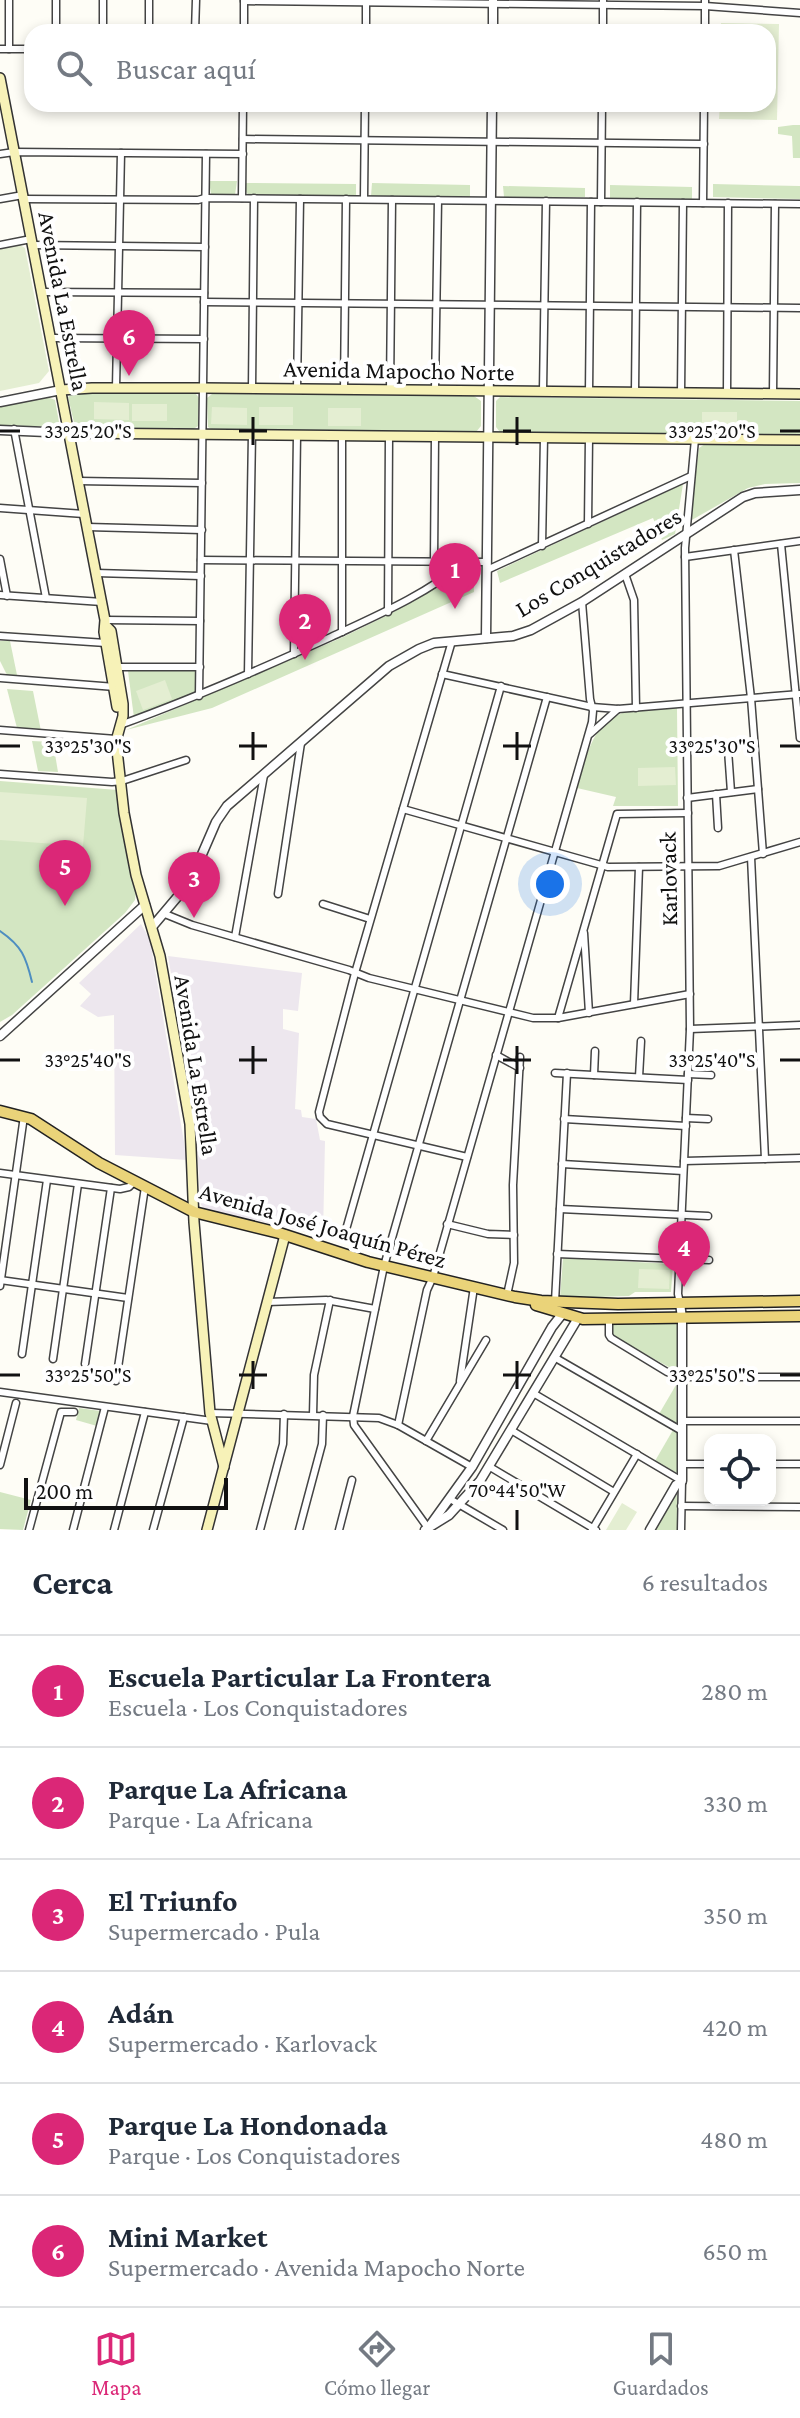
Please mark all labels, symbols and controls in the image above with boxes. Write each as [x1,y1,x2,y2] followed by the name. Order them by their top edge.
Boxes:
[24,24,776,112] search box
[52,46,96,90] icon: search
[116,52,256,85] text: Buscar aquí
[33,209,95,393] street label: Avenida La Estrella
[103,310,155,376] pin: 6
[283,354,515,386] street label: Avenida Mapocho Norte
[44,420,132,442] text: 33°25'20"S
[668,420,756,442] text: 33°25'20"S
[510,502,686,622] street label: Los Conquistadores
[429,543,481,609] pin: 1
[279,594,331,660] pin: 2
[45,735,131,757] text: 33°25'30"S
[669,735,755,757] text: 33°25'30"S
[654,831,682,926] street label: Karlovack
[39,840,91,906] pin: 5
[168,852,220,918] pin: 3
[530,864,570,904] your location
[169,973,225,1157] street label: Avenida La Estrella
[45,1049,131,1071] text: 33°25'40"S
[669,1049,755,1071] text: 33°25'40"S
[197,1177,449,1273] street label: Avenida José Joaquín Pérez
[658,1221,710,1287] pin: 4
[45,1364,131,1386] text: 33°25'50"S
[669,1364,755,1386] text: 33°25'50"S
[704,1434,776,1506] map controls
[704,1434,776,1506] button: locate
[24,1474,228,1510] scale bar
[36,1479,93,1504] text: 200 m
[468,1479,566,1501] text: 70°44'50"W
[32,1564,113,1601] text: Cerca
[642,1568,768,1597] text: 6 resultados
[108,1660,491,1693] text: Escuela Particular La Frontera
[53,1677,63,1706] text: 1
[701,1677,768,1706] text: 280 m
[108,1693,408,1722] text: Escuela · Los Conquistadores
[108,1772,347,1805] text: Parque La Africana
[51,1789,65,1818] text: 2
[703,1789,768,1818] text: 330 m
[108,1805,313,1834] text: Parque · La Africana
[108,1884,238,1917] text: El Triunfo
[52,1901,64,1930] text: 3
[703,1901,768,1930] text: 350 m
[108,1917,320,1946] text: Supermercado · Pula
[108,1996,174,2029] text: Adán
[51,2013,65,2042] text: 4
[702,2013,768,2042] text: 420 m
[108,2029,377,2058] text: Supermercado · Karlovack
[108,2108,388,2141] text: Parque La Hondonada
[52,2125,64,2154] text: 5
[700,2125,768,2154] text: 480 m
[108,2141,400,2170] text: Parque · Los Conquistadores
[108,2220,268,2253] text: Mini Market
[51,2237,65,2266] text: 6
[702,2237,768,2266] text: 650 m
[108,2253,525,2282] text: Supermercado · Avenida Mapocho Norte
[91,2327,141,2400] tab: Mapa
[324,2327,430,2400] tab: Cómo llegar
[613,2327,709,2400] tab: Guardados

